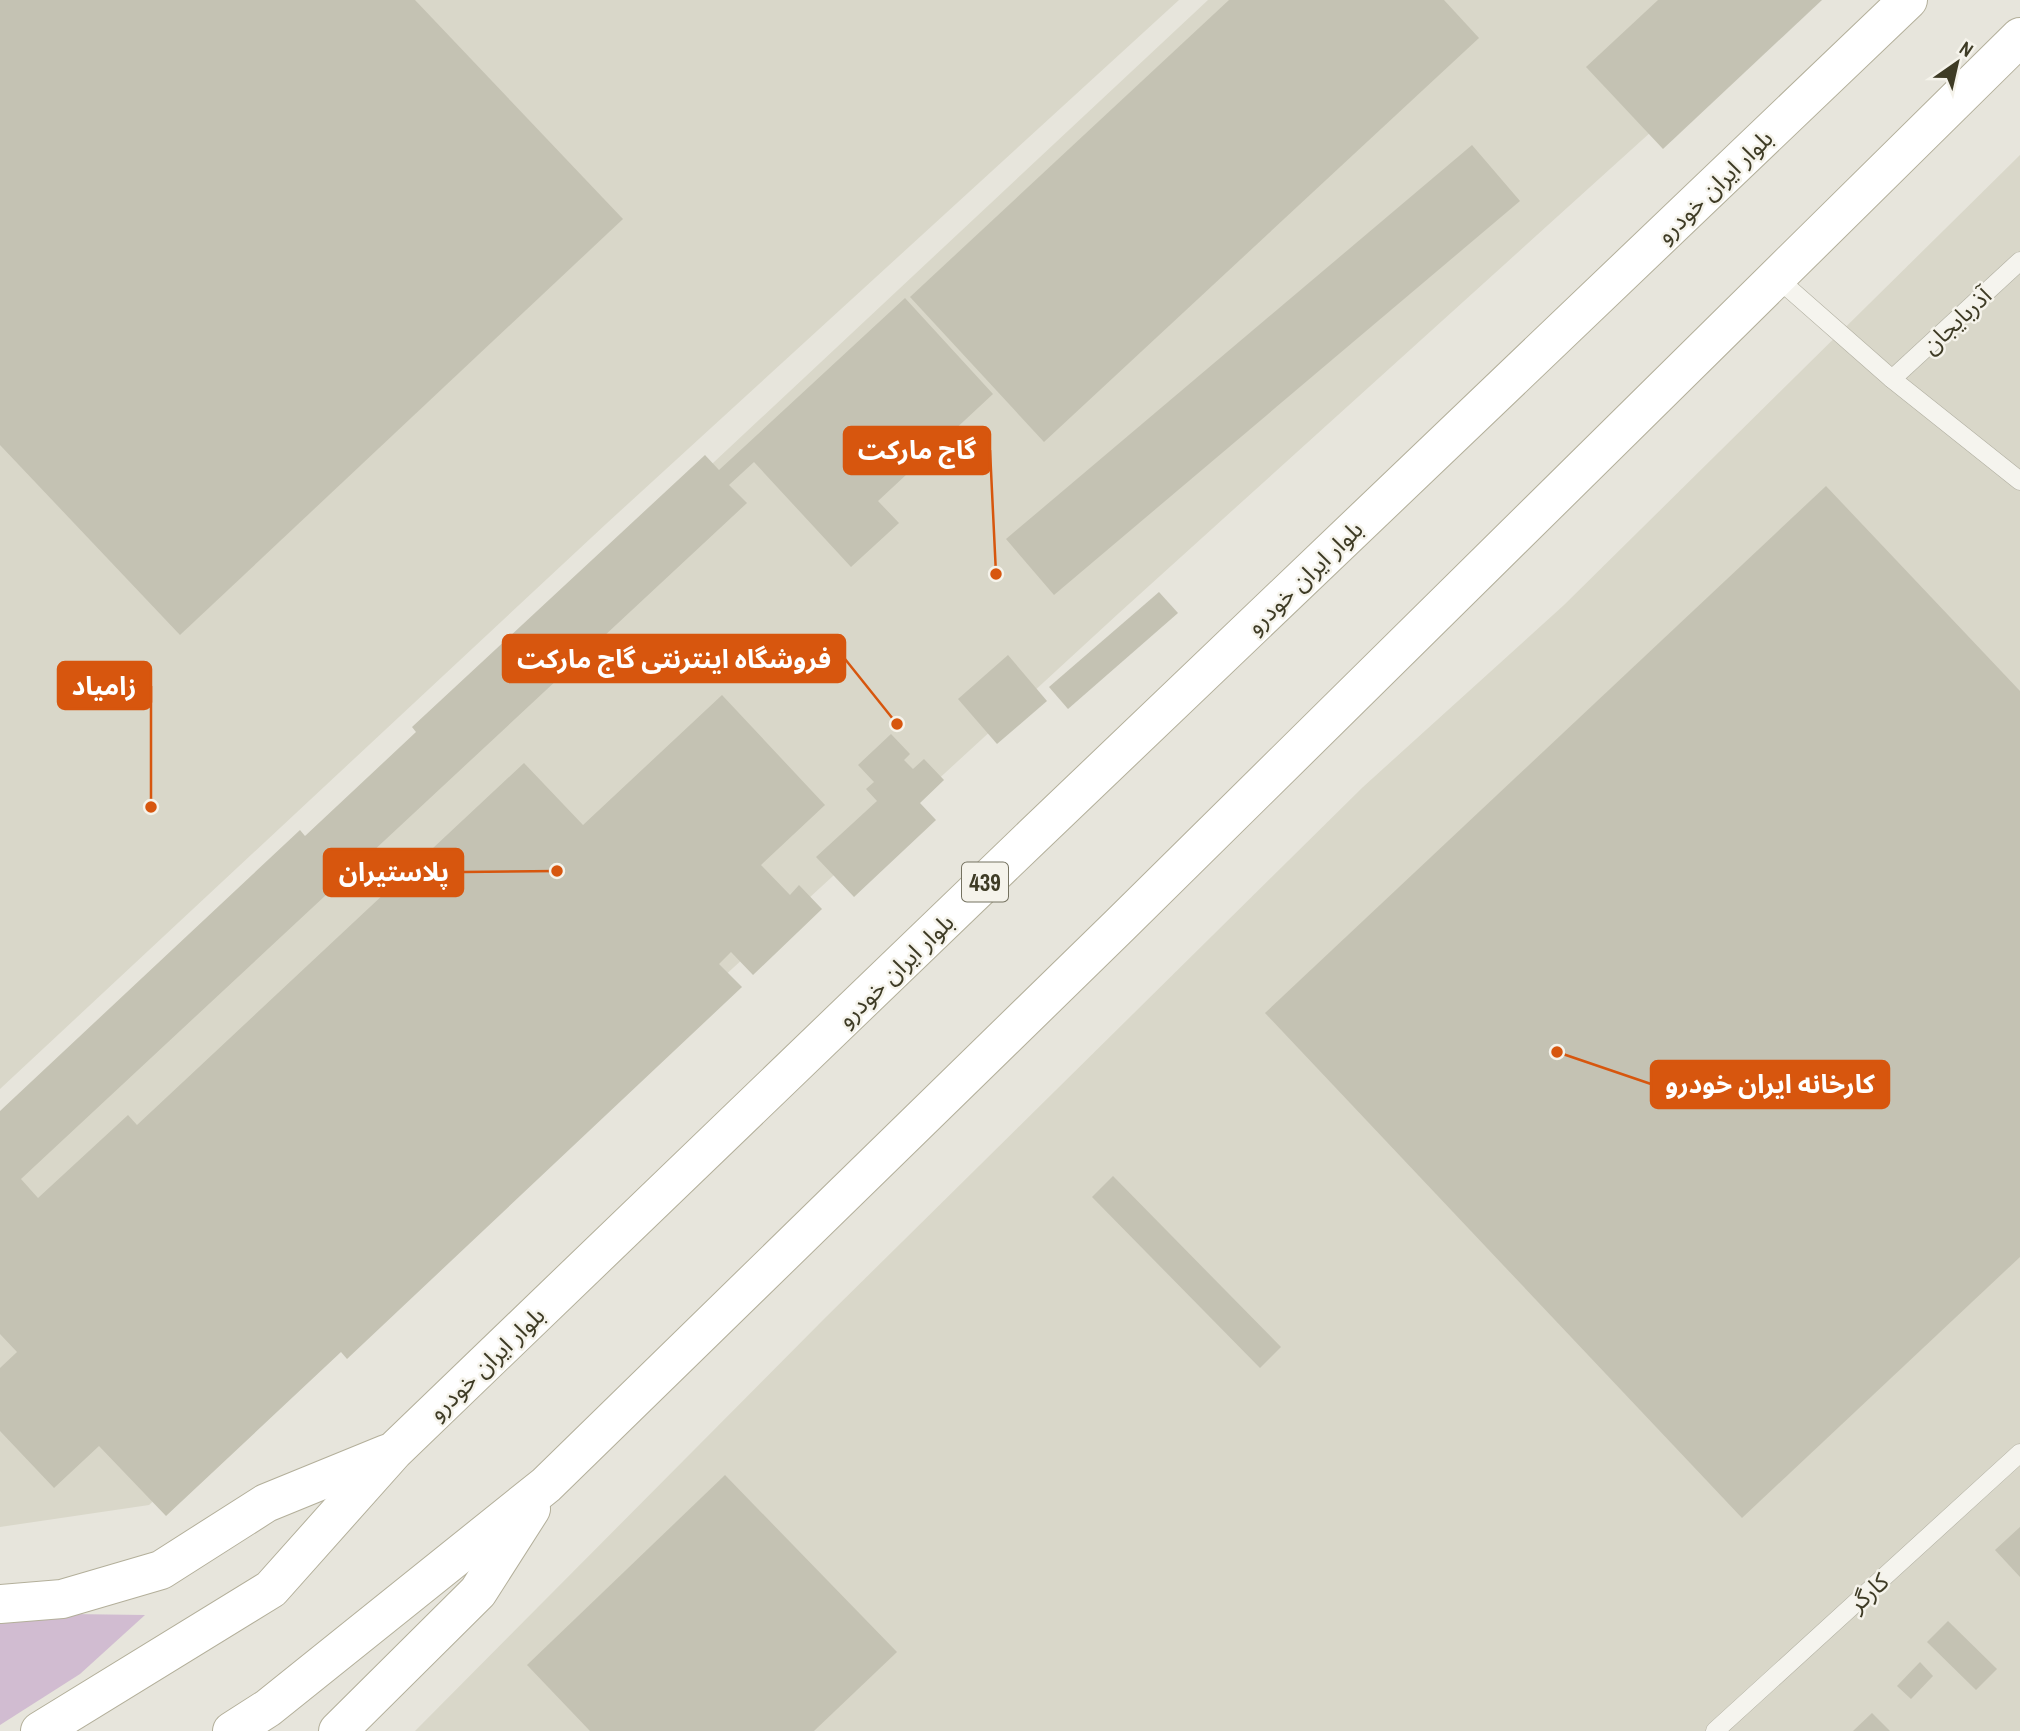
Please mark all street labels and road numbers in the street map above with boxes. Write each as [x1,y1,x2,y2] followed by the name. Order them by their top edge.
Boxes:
[1649,122,1779,250] street label: بلوار ایران خودرو
[1914,279,1999,361] street label: آذربایجان
[1239,513,1369,641] street label: بلوار ایران خودرو
[962,862,1008,902] road number: 439
[830,906,960,1034] street label: بلوار ایران خودرو
[421,1299,551,1427] street label: بلوار ایران خودرو
[1840,1565,1896,1619] street label: کارگر

